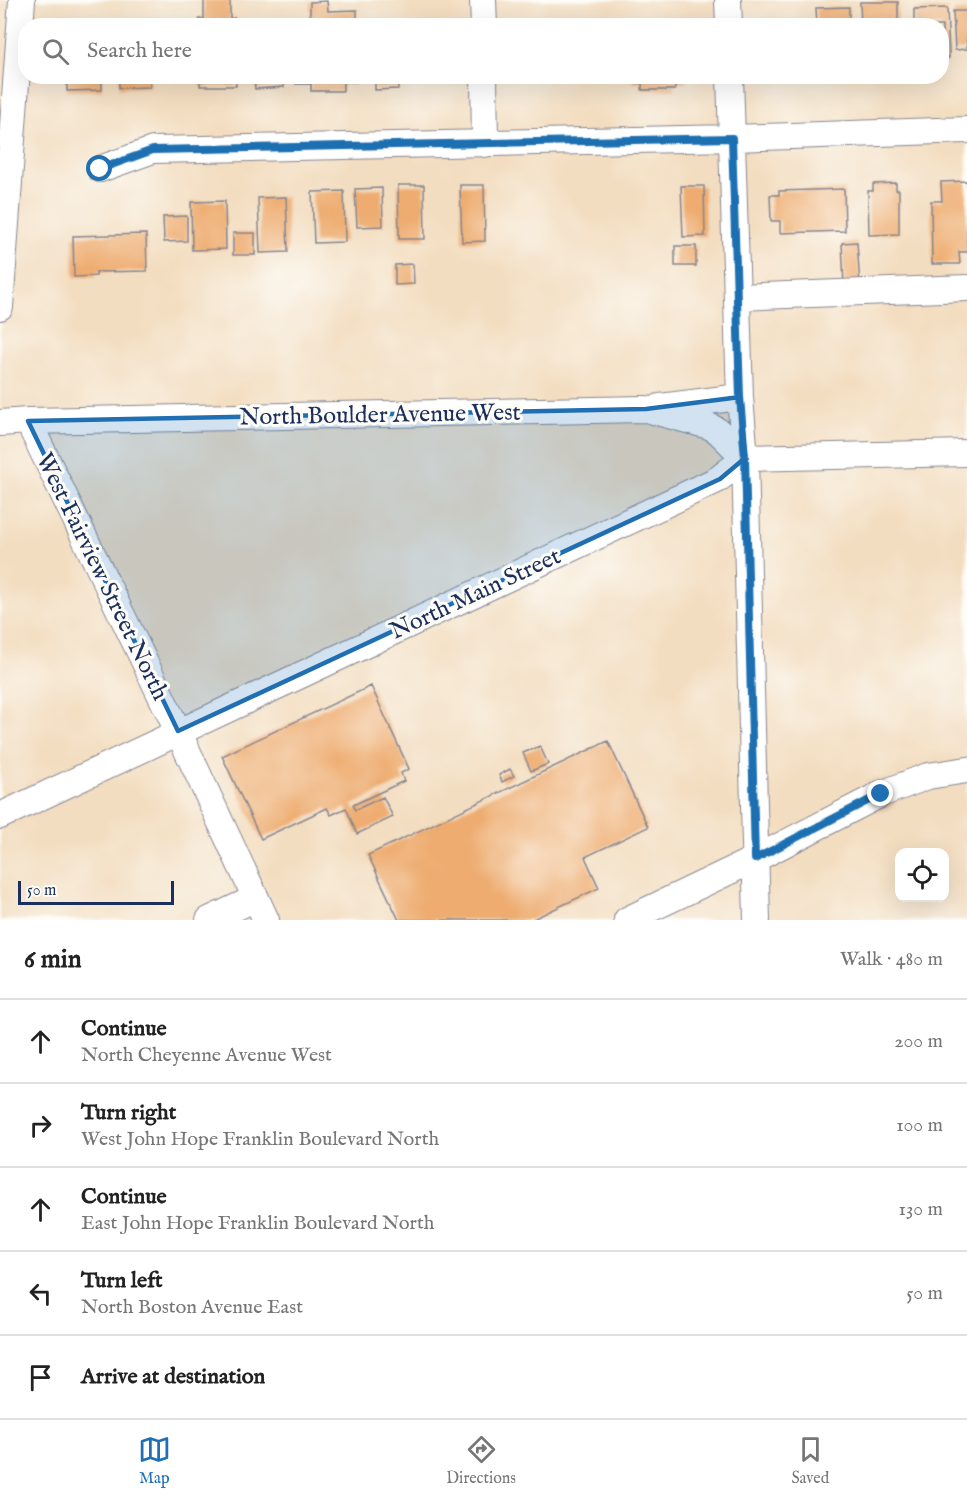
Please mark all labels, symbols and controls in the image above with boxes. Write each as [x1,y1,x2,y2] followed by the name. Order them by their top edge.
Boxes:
[18,18,949,84] search box
[39,35,72,68] icon: search
[87,37,192,65] text: Search here
[86,155,112,181] route start
[239,398,521,433] street label: North Boulder Avenue West
[28,448,175,706] street label: West Fairview Street North
[385,541,566,648] street label: North Main Street
[867,780,893,806] route end
[895,848,949,902] map controls
[895,848,949,902] button: locate
[18,878,174,906] scale bar
[27,881,56,901] text: 50 m
[24,943,82,976] text: 6 min
[840,947,943,972] text: Walk · 480 m
[81,1015,167,1043] text: Continue
[24,1025,57,1058] icon: ahead
[894,1029,943,1054] text: 200 m
[81,1043,332,1068] text: North Cheyenne Avenue West
[81,1099,176,1127] text: Turn right
[24,1109,57,1142] icon: right
[896,1113,943,1138] text: 100 m
[81,1127,439,1152] text: West John Hope Franklin Boulevard North
[81,1183,167,1211] text: Continue
[24,1193,57,1226] icon: ahead
[898,1197,943,1222] text: 130 m
[81,1211,434,1236] text: East John Hope Franklin Boulevard North
[81,1267,163,1295] text: Turn left
[24,1277,57,1310] icon: left
[906,1281,943,1306] text: 50 m
[81,1295,303,1320] text: North Boston Avenue East
[24,1361,57,1394] icon: arrive
[81,1363,265,1391] text: Arrive at destination
[138,1433,171,1489] tab: Map
[446,1433,516,1489] tab: Directions
[791,1433,829,1489] tab: Saved

